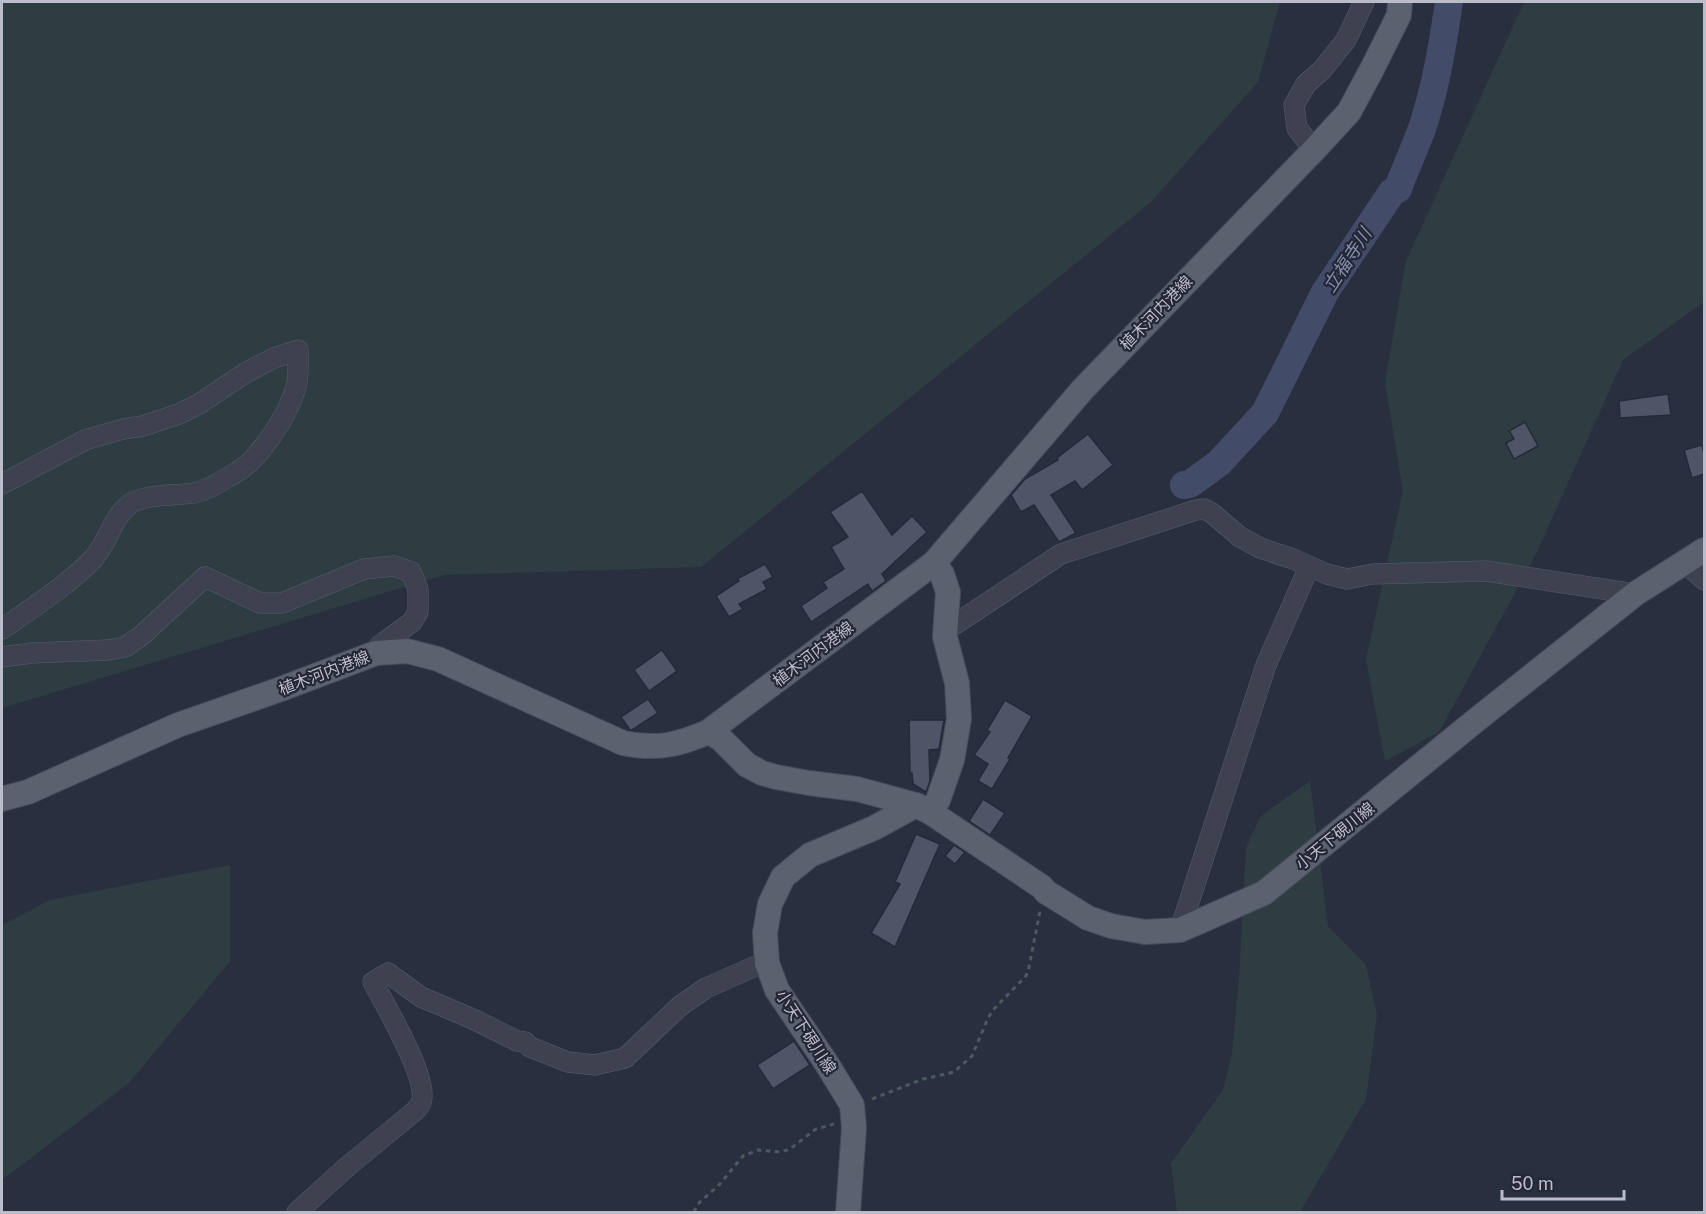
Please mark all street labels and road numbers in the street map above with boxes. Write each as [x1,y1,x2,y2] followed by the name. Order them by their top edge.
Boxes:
[1116,272,1196,354] street label: 植木河内港線
[769,618,857,690] street label: 植木河内港線
[276,647,372,699] street label: 植木河内港線
[1292,798,1378,874] street label: 小天下硯川線
[772,987,840,1077] street label: 小天下硯川線

